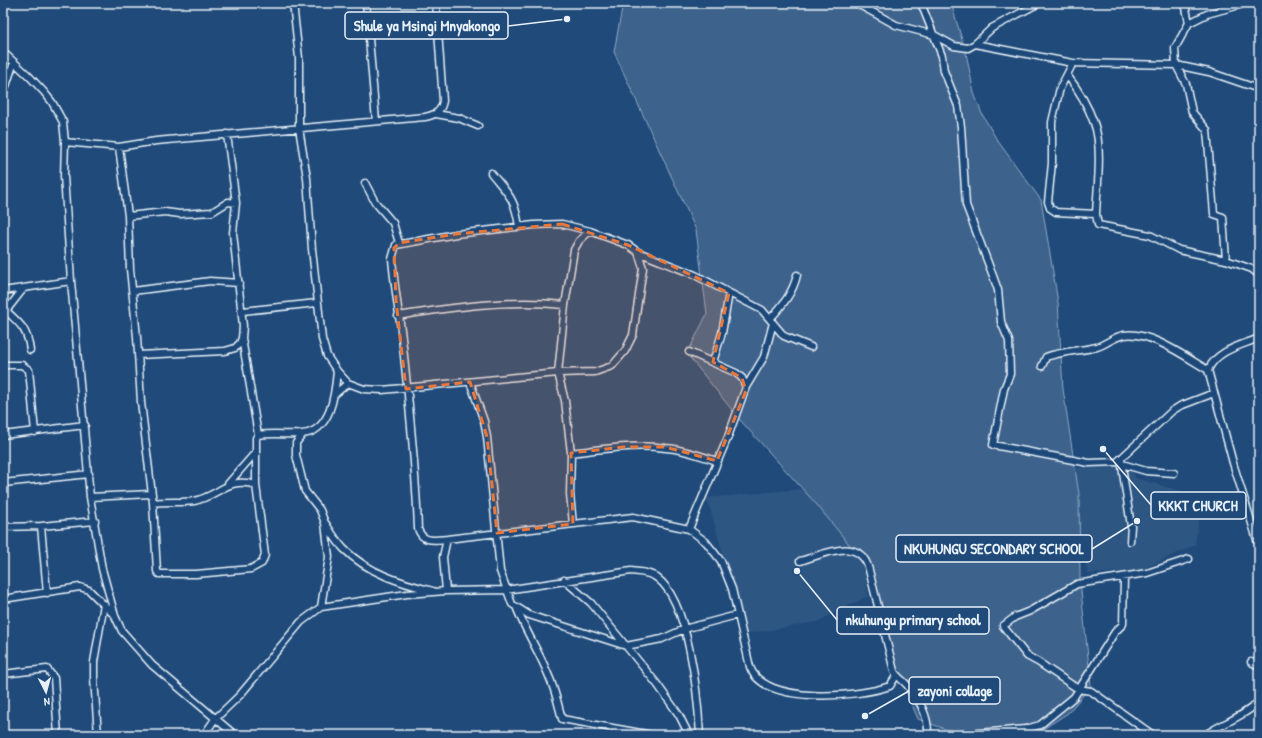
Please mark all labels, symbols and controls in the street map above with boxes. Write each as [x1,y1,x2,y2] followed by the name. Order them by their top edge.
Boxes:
[345,12,508,39] callout: Shule ya Msingi Mnyakongo
[354,15,500,37] text: Shule ya Msingi Mnyakongo
[1151,492,1246,519] callout: KKKT CHURCH
[1158,495,1238,516] text: KKKT CHURCH
[896,535,1092,562] callout: NKUHUNGU SECONDARY SCHOOL
[904,538,1084,559] text: NKUHUNGU SECONDARY SCHOOL
[837,607,989,634] callout: nkuhungu primary school
[845,609,982,631] text: nkuhungu primary school
[26,672,66,712] north arrow
[909,677,1000,704] callout: zayoni collage
[917,680,993,702] text: zayoni collage
[43,695,51,709] text: N

